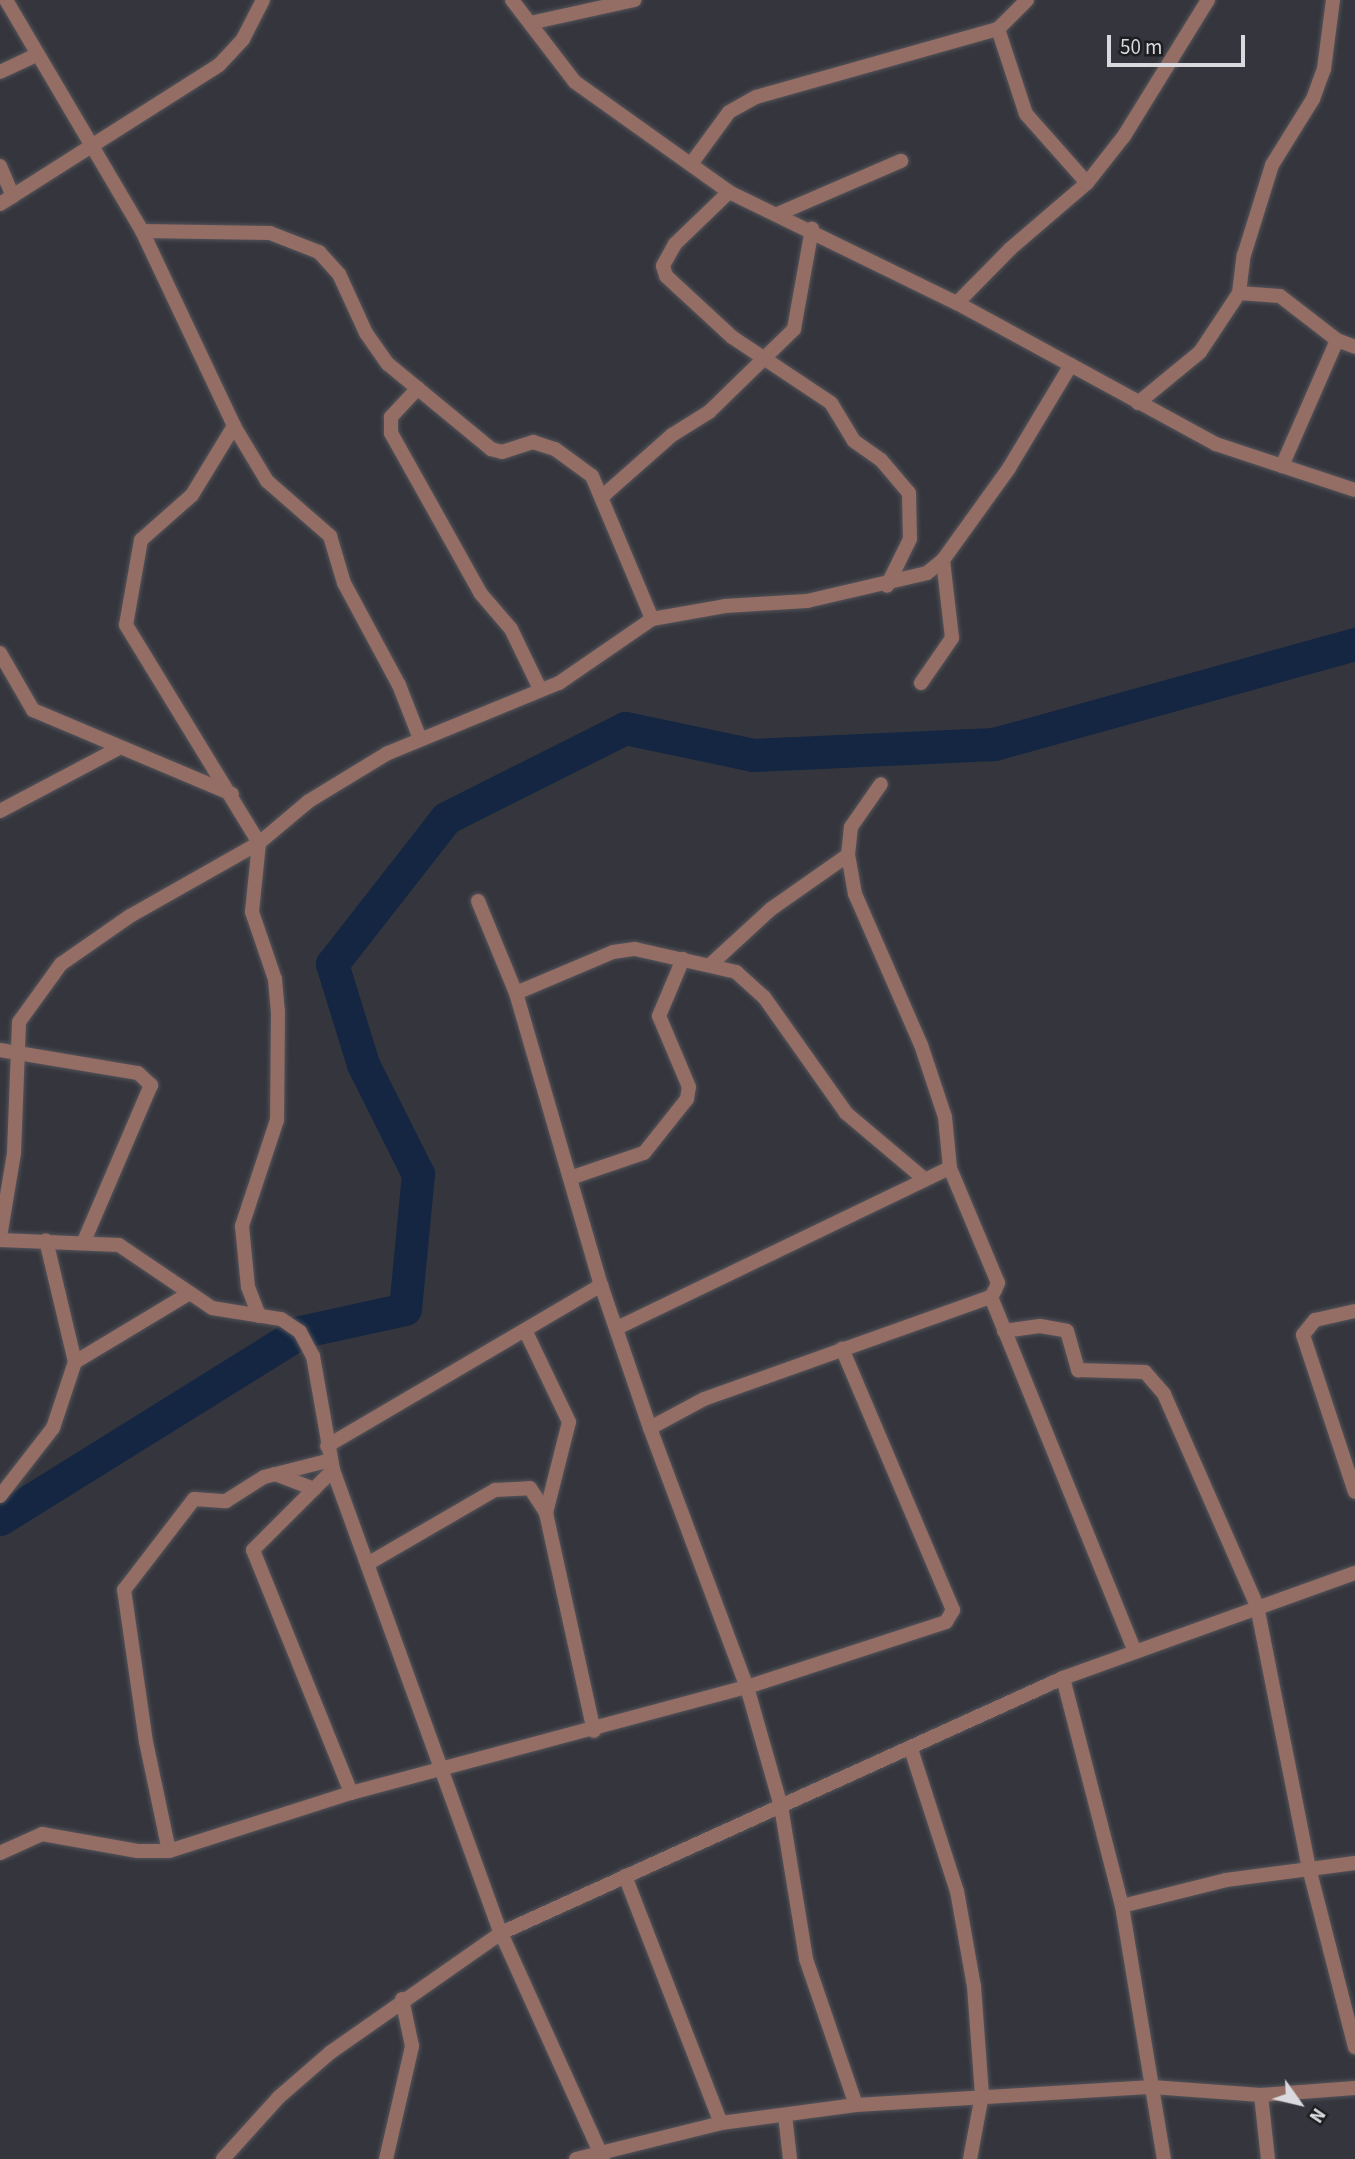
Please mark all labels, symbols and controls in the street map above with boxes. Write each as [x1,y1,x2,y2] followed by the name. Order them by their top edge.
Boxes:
[1110,21,1248,65] scale bar
[1120,32,1162,62] text: 50 m
[1264,2068,1334,2138] north arrow
[1302,2102,1332,2128] text: N

